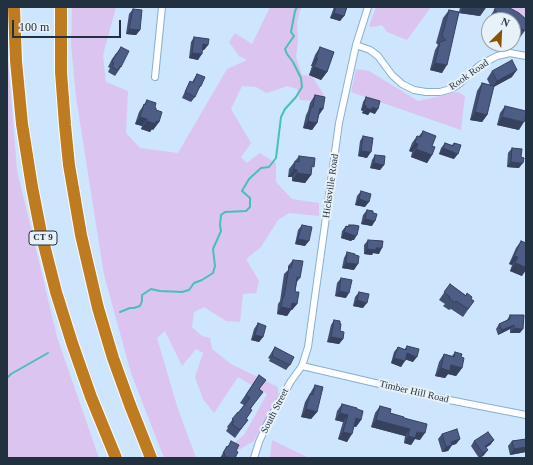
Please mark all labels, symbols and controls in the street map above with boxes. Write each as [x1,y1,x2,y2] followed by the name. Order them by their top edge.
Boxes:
[14,12,123,38] scale bar
[481,12,521,52] north arrow
[499,15,512,29] text: N
[19,20,49,34] text: 100 m
[447,57,491,93] street label: Rook Road
[321,153,341,219] street label: Hicksville Road
[29,231,57,245] road number: CT 9
[378,378,450,406] street label: Timber Hill Road
[258,386,292,436] street label: South Street

